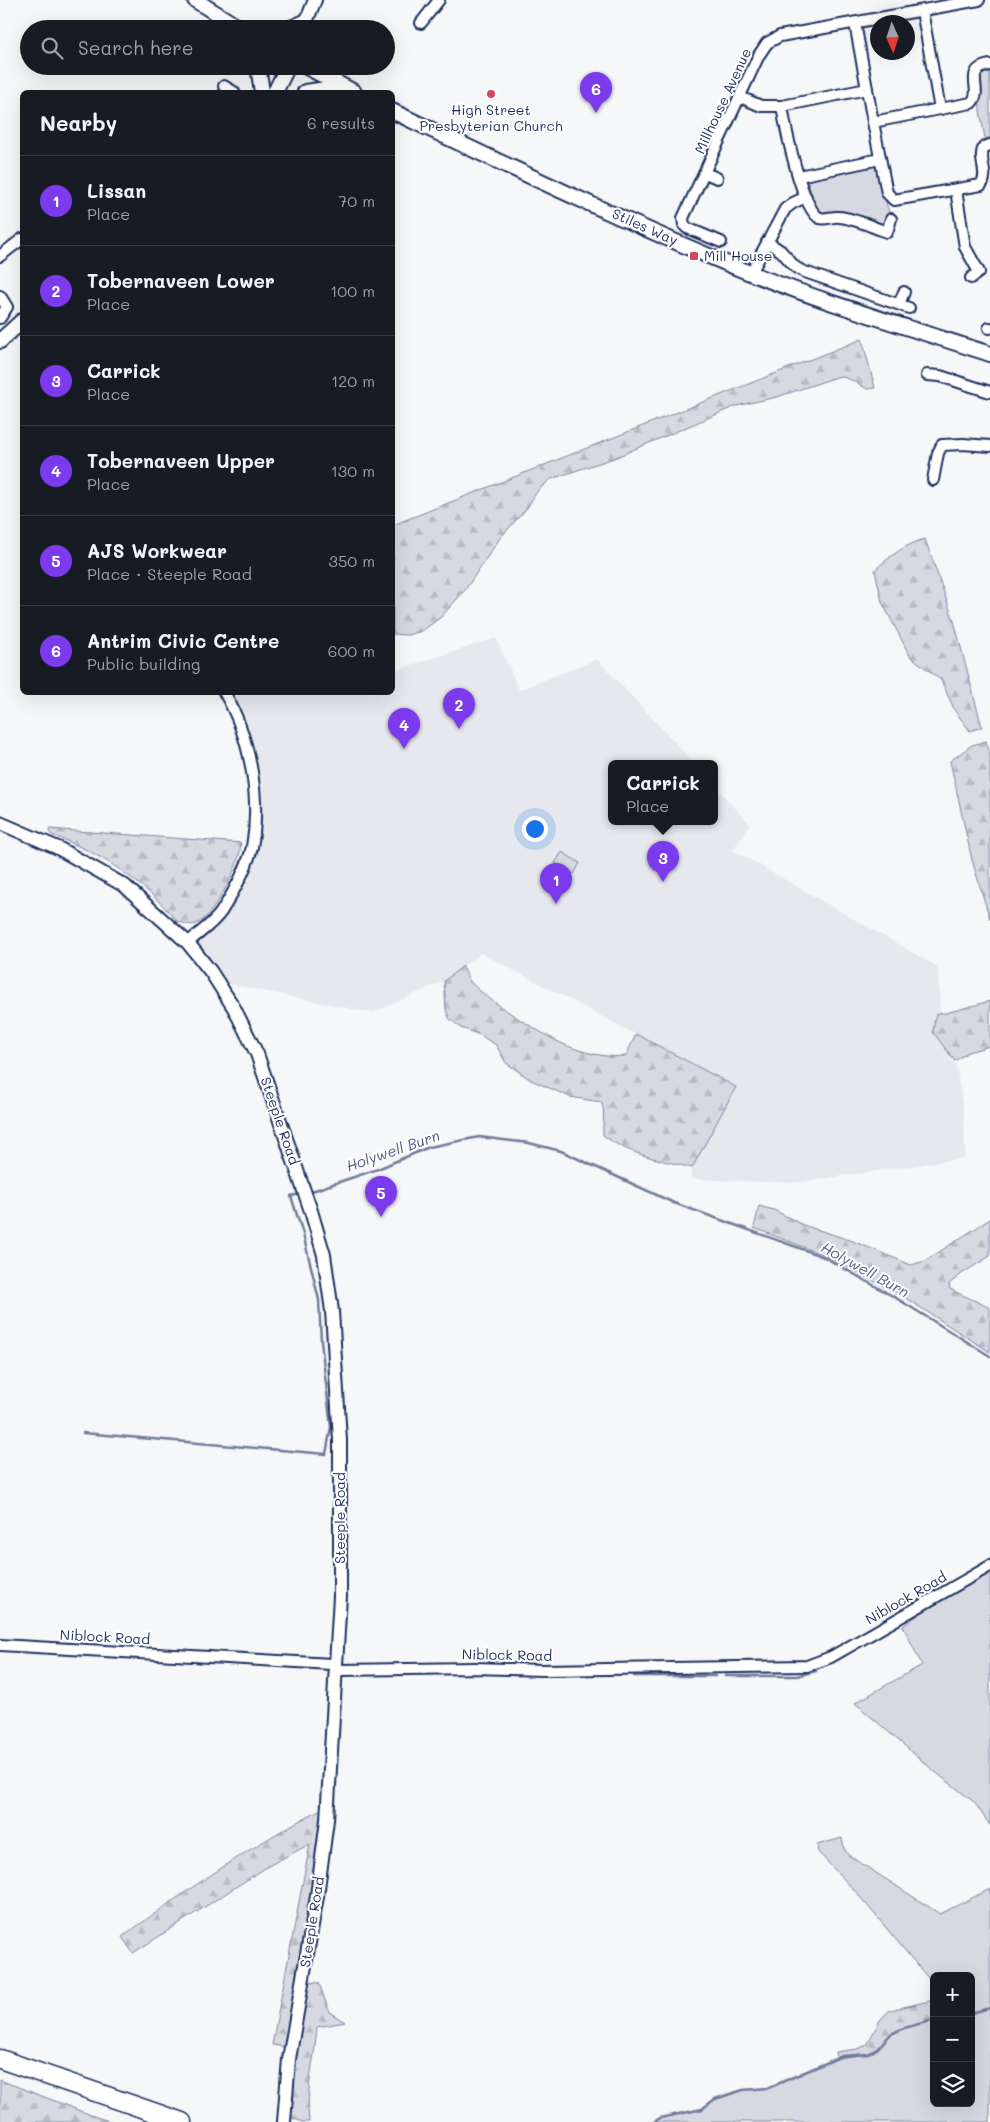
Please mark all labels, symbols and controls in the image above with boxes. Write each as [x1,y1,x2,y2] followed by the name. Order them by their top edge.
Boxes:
[870,15,915,60] north arrow
[20,20,395,75] search box
[38,34,66,62] icon: search
[78,35,194,60] text: Search here
[690,45,755,157] street label: Millhouse Avenue
[580,72,612,113] pin: 6
[485,88,497,100] marker: High Street Presbyterian Church
[419,100,563,135] place label: High Street Presbyterian Church
[40,109,117,136] text: Nearby
[307,112,375,133] text: 6 results
[87,178,146,203] text: Lissan
[52,190,60,211] text: 1
[338,190,375,211] text: 70 m
[87,203,130,224] text: Place
[609,204,681,249] street label: Stiles Way
[704,246,772,265] place label: Mill House
[688,250,700,262] marker: Mill House
[87,268,275,293] text: Tobernaveen Lower
[52,280,60,301] text: 2
[330,280,375,301] text: 100 m
[87,293,130,314] text: Place
[87,358,161,383] text: Carrick
[51,370,61,391] text: 3
[331,370,375,391] text: 120 m
[87,383,130,404] text: Place
[87,448,275,473] text: Tobernaveen Upper
[51,460,61,481] text: 4
[331,460,375,481] text: 130 m
[87,473,130,494] text: Place
[87,538,227,563] text: AJS Workwear
[51,550,61,571] text: 5
[329,550,375,571] text: 350 m
[87,563,252,584] text: Place · Steeple Road
[87,628,279,653] text: Antrim Civic Centre
[51,640,61,661] text: 6
[328,640,375,661] text: 600 m
[87,653,200,674] text: Public building
[443,688,475,729] pin: 2
[388,708,420,749] pin: 4
[608,760,718,825] popup
[626,770,700,795] text: Carrick
[626,795,669,816] text: Place
[522,816,548,842] your location
[647,841,679,882] pin: 3
[540,863,572,904] pin: 1
[257,1074,304,1167] street label: Steeple Road
[343,1125,442,1175] water label: Holywell Burn
[365,1176,397,1217] pin: 5
[818,1237,913,1302] water label: Holywell Burn
[330,1472,349,1564] street label: Steeple Road
[862,1567,950,1628] street label: Niblock Road
[59,1625,151,1648] street label: Niblock Road
[462,1644,552,1665] street label: Niblock Road
[295,1875,328,1969] street label: Steeple Road
[930,1972,975,2107] map controls
[930,1972,975,2017] button: +
[930,2017,975,2062] button: −
[930,2062,975,2107] button: layers

